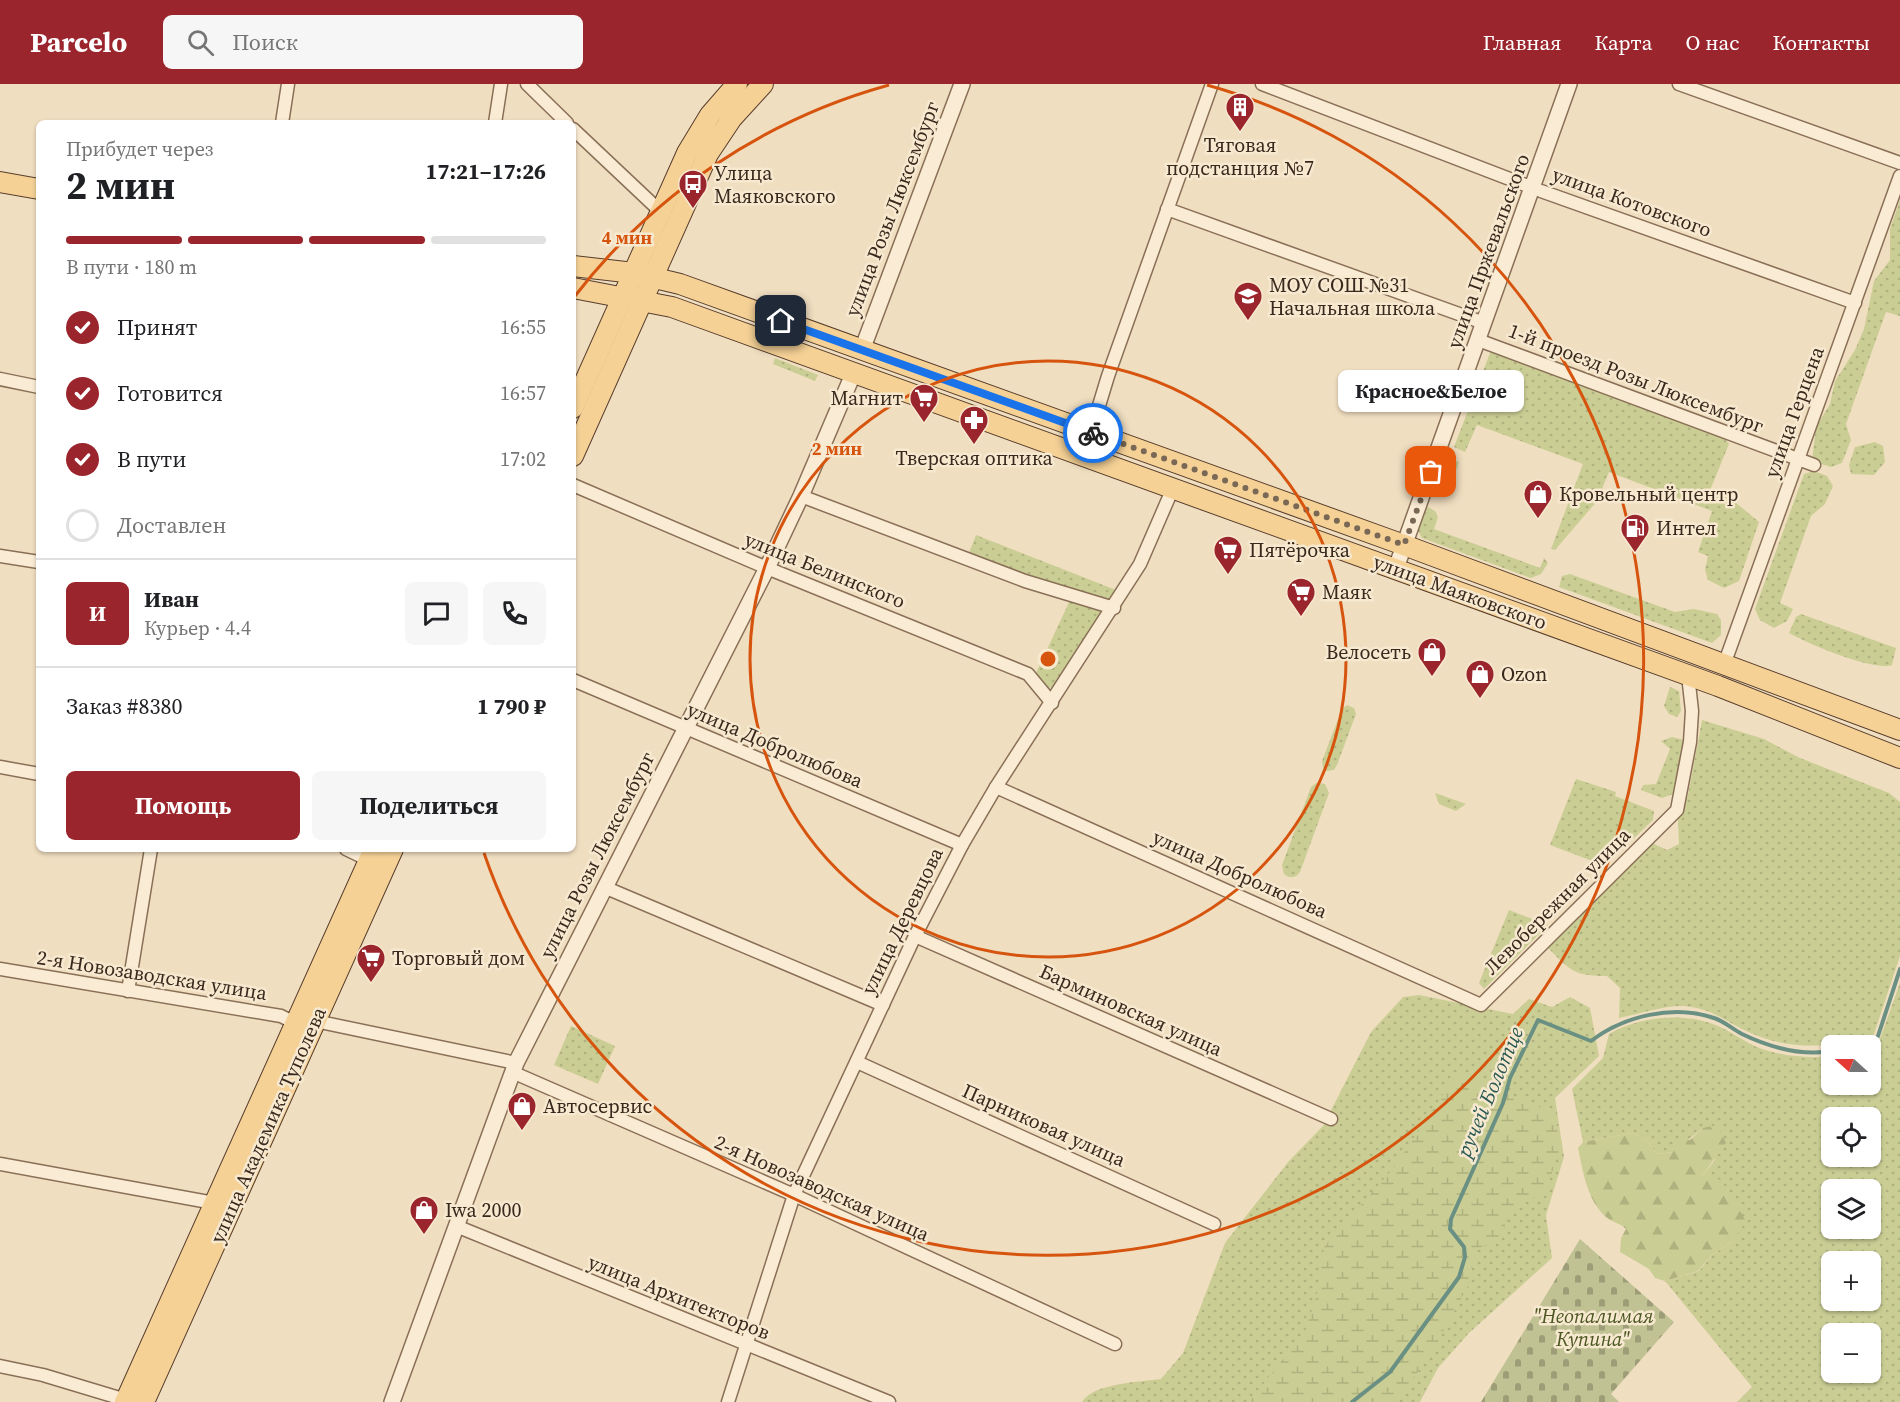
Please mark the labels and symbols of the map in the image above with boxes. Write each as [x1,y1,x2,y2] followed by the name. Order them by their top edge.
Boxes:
[1224,91,1256,133] building icon: Тяговая подстанция №7
[838,97,946,321] street label: улица Розы Люксембург
[1166,131,1314,182] place label: Тяговая подстанция №7
[1440,150,1536,352] street label: улица Пржевальского
[714,159,836,210] place label: Улица Маяковского
[1548,160,1716,244] street label: улица Котовского
[677,168,709,210] bus stop icon: Улица Маяковского
[602,225,653,250] text: 4 мин
[1269,271,1436,322] place label: МОУ СОШ №31 Начальная школа
[1232,280,1264,322] school or university icon: МОУ СОШ №31 Начальная школа
[755,295,806,346] pin
[1504,316,1768,440] street label: 1-й проезд Розы Люксембург
[1757,342,1831,482] street label: улица Герцена
[1338,370,1524,412] callout: Красное&Белое
[908,382,940,424] supermarket icon: Магнит
[830,384,903,412] place label: Магнит
[1063,403,1123,463] courier
[958,404,990,446] pharmacy icon: Тверская оптика
[812,436,863,461] text: 2 мин
[895,444,1053,472] place label: Тверская оптика
[1405,446,1456,497] pin
[1522,478,1554,520] shop icon: Кровельный центр
[1559,480,1738,508] place label: Кровельный центр
[1619,512,1651,554] fuel station icon: Интел
[1656,514,1716,542] place label: Интел
[740,525,910,615] street label: улица Белинского
[1212,534,1244,576] supermarket icon: Пятёрочка
[1249,536,1351,564] place label: Пятёрочка
[1369,548,1551,636] street label: улица Маяковского
[1285,576,1317,618] supermarket icon: Маяк
[1322,578,1372,606] place label: Маяк
[1416,636,1448,678] shop icon: Велосеть
[1326,638,1411,666] place label: Велосеть
[1038,649,1058,669] centre of rings
[1464,658,1496,700] shop icon: Ozon
[1501,660,1547,688] place label: Ozon
[683,695,868,795] street label: улица Добролюбова
[533,747,661,963] street label: улица Розы Люксембург
[1477,821,1637,981] street label: Левобережная улица
[1148,823,1333,925] street label: улица Добролюбова
[854,842,950,999] street label: улица Деревцова
[355,942,387,984] supermarket icon: Торговый дом
[35,943,270,1007] street label: 2-я Новозаводская улица
[392,944,525,972] place label: Торговый дом
[1035,957,1228,1063] street label: Барминовская улица
[203,1002,333,1248] street label: улица Академика Туполева
[1448,1022,1530,1163] water label: ручей Болотце
[1821,1035,1881,1095] north arrow
[958,1076,1131,1174] street label: Парниковая улица
[506,1090,538,1132] shop icon: Автосервис
[543,1092,653,1120] place label: Автосервис
[710,1128,935,1248] street label: 2-я Новозаводская улица
[408,1194,440,1236] shop icon: Iwa 2000
[445,1196,521,1224] place label: Iwa 2000
[584,1248,774,1346] street label: улица Архитекторов
[1533,1302,1653,1353] park label: "Неопалимая Купина"

